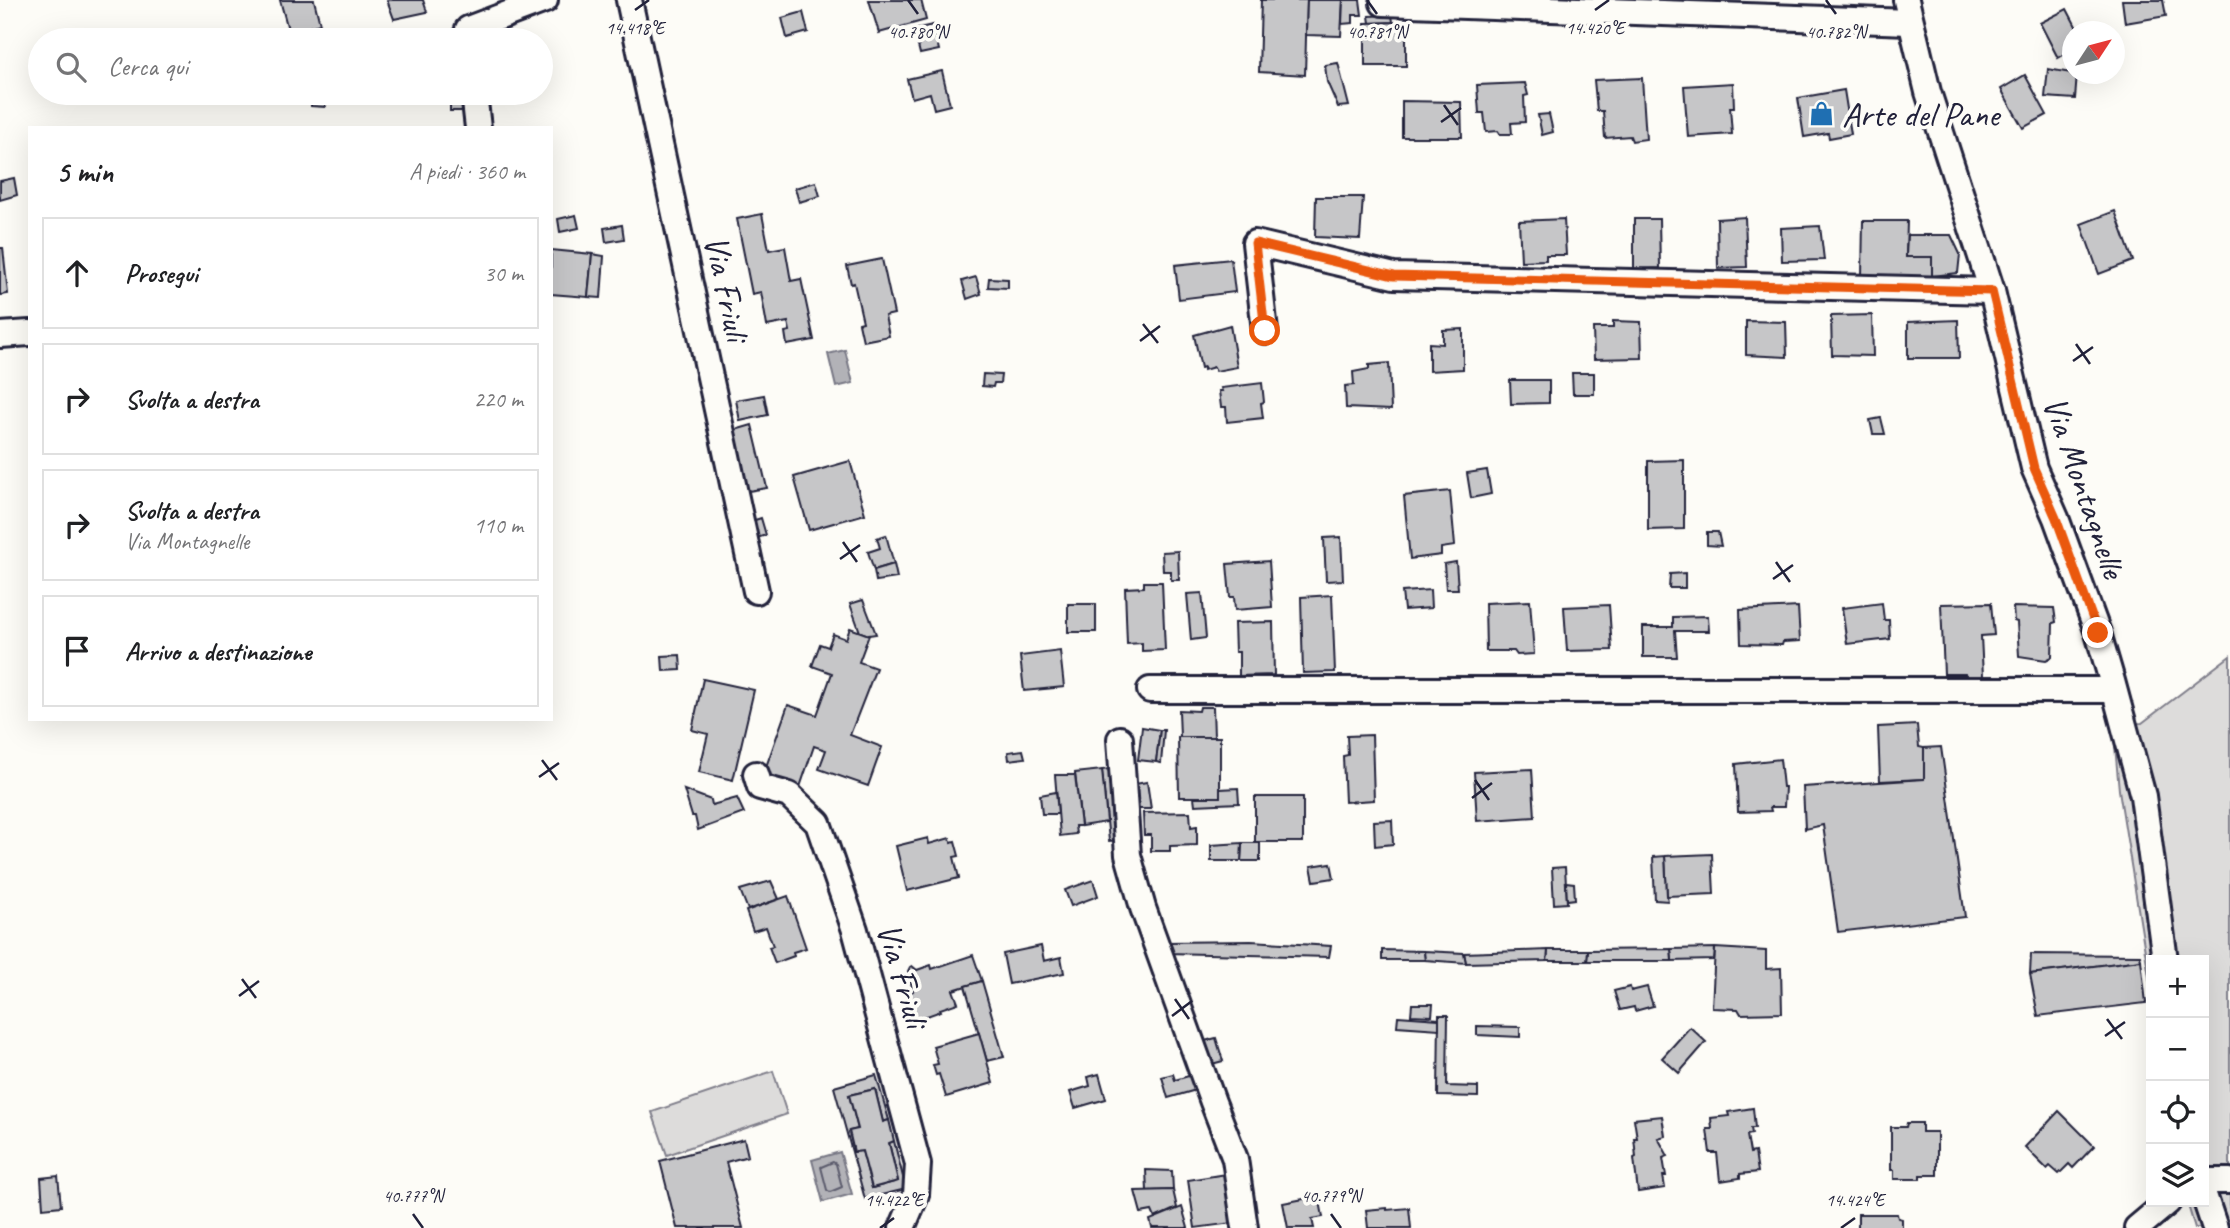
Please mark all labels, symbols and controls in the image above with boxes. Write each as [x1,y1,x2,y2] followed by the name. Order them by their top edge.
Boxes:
[606,17,667,39] text: 14.418°E
[1566,17,1627,39] text: 14.420°E
[888,21,951,43] text: 40.780°N
[1347,21,1410,43] text: 40.781°N
[1806,21,1869,43] text: 40.782°N
[2062,21,2125,84] north arrow
[28,28,553,105] search box
[52,48,90,86] icon: search
[108,50,188,83] text: Cerca qui
[1842,92,2002,137] place label: Arte del Pane
[1808,100,1836,128] shop icon: Arte del Pane
[56,153,113,191] text: 5 min
[409,157,525,186] text: A piedi · 360 m
[693,231,761,349] street label: Via Friuli
[58,254,96,292] icon: ahead
[125,257,198,290] text: Prosegui
[484,259,523,288] text: 30 m
[1249,315,1280,346] route start
[58,380,96,418] icon: right
[125,383,259,416] text: Svolta a destra
[474,385,523,414] text: 220 m
[2032,390,2137,586] street label: Via Montagnelle
[125,494,259,527] text: Svolta a destra
[58,506,96,544] icon: right
[474,511,523,540] text: 110 m
[125,527,249,556] text: Via Montagnelle
[2082,617,2113,648] route end
[58,632,96,670] icon: arrive
[125,635,311,668] text: Arrivo a destinazione
[866,918,940,1037] street label: Via Friuli
[2146,955,2209,1207] map controls
[2146,955,2209,1018] button: +
[2146,1018,2209,1081] button: −
[2146,1081,2209,1144] button: locate
[2146,1144,2209,1207] button: layers
[383,1185,446,1207] text: 40.777°N
[1301,1185,1364,1207] text: 40.779°N
[865,1189,926,1211] text: 14.422°E
[1826,1189,1887,1211] text: 14.424°E

